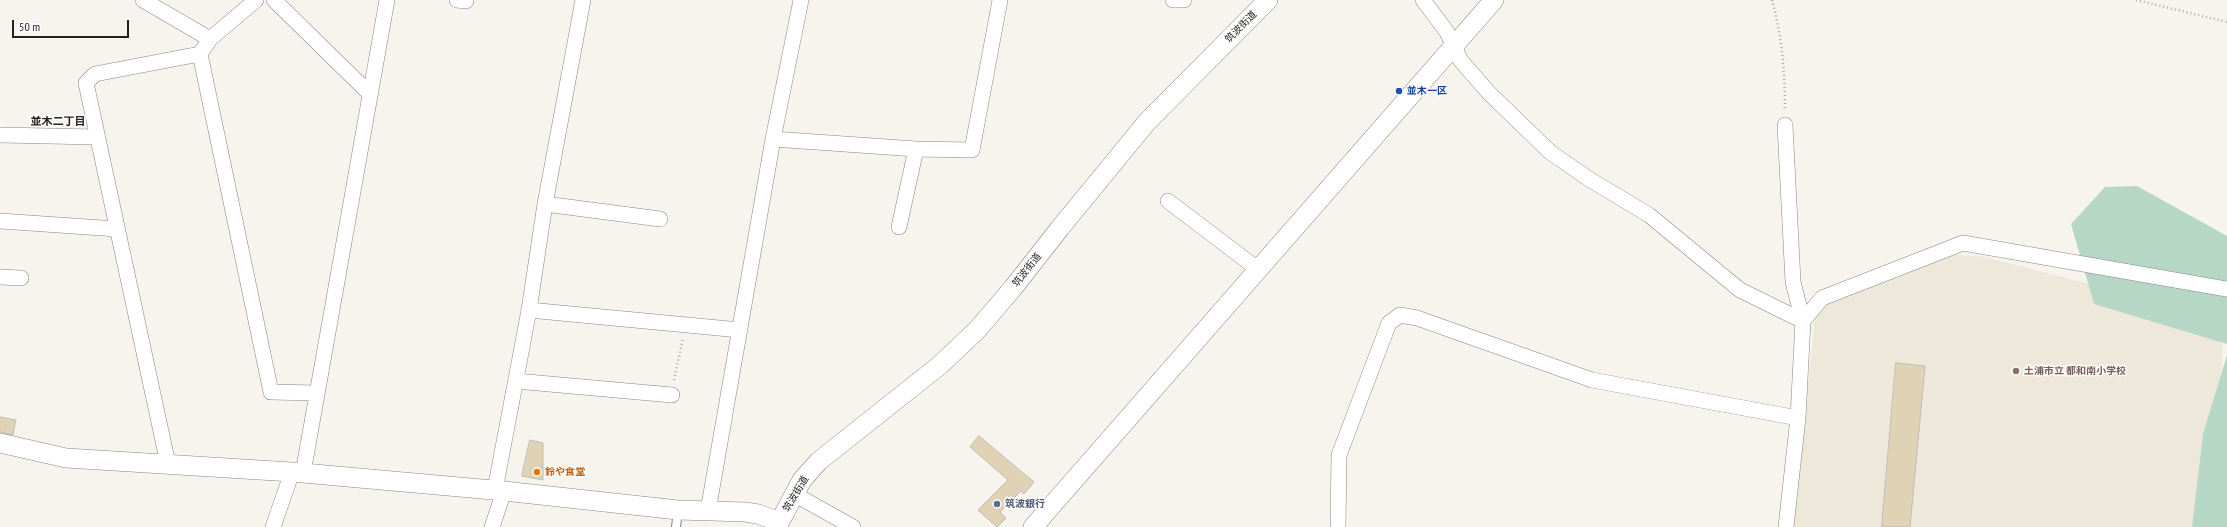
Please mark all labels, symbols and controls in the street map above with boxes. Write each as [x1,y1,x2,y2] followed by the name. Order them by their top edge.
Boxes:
[1223,9,1259,45] street label: 筑波街道
[14,12,131,38] scale bar
[19,19,40,34] text: 50 m
[1407,85,1447,97] place label: 並木一区
[1394,86,1404,96] marker: 並木一区
[31,115,85,129] district label: 並木二丁目
[1010,251,1044,289] street label: 筑波街道
[2024,365,2126,377] place label: 土浦市立 都和南小学校
[2011,366,2021,376] marker: 土浦市立 都和南小学校
[545,466,585,478] place label: 鈴や食堂
[532,467,542,477] marker: 鈴や食堂
[781,474,811,514] street label: 筑波街道
[1005,498,1045,510] place label: 筑波銀行
[992,499,1002,509] marker: 筑波銀行

